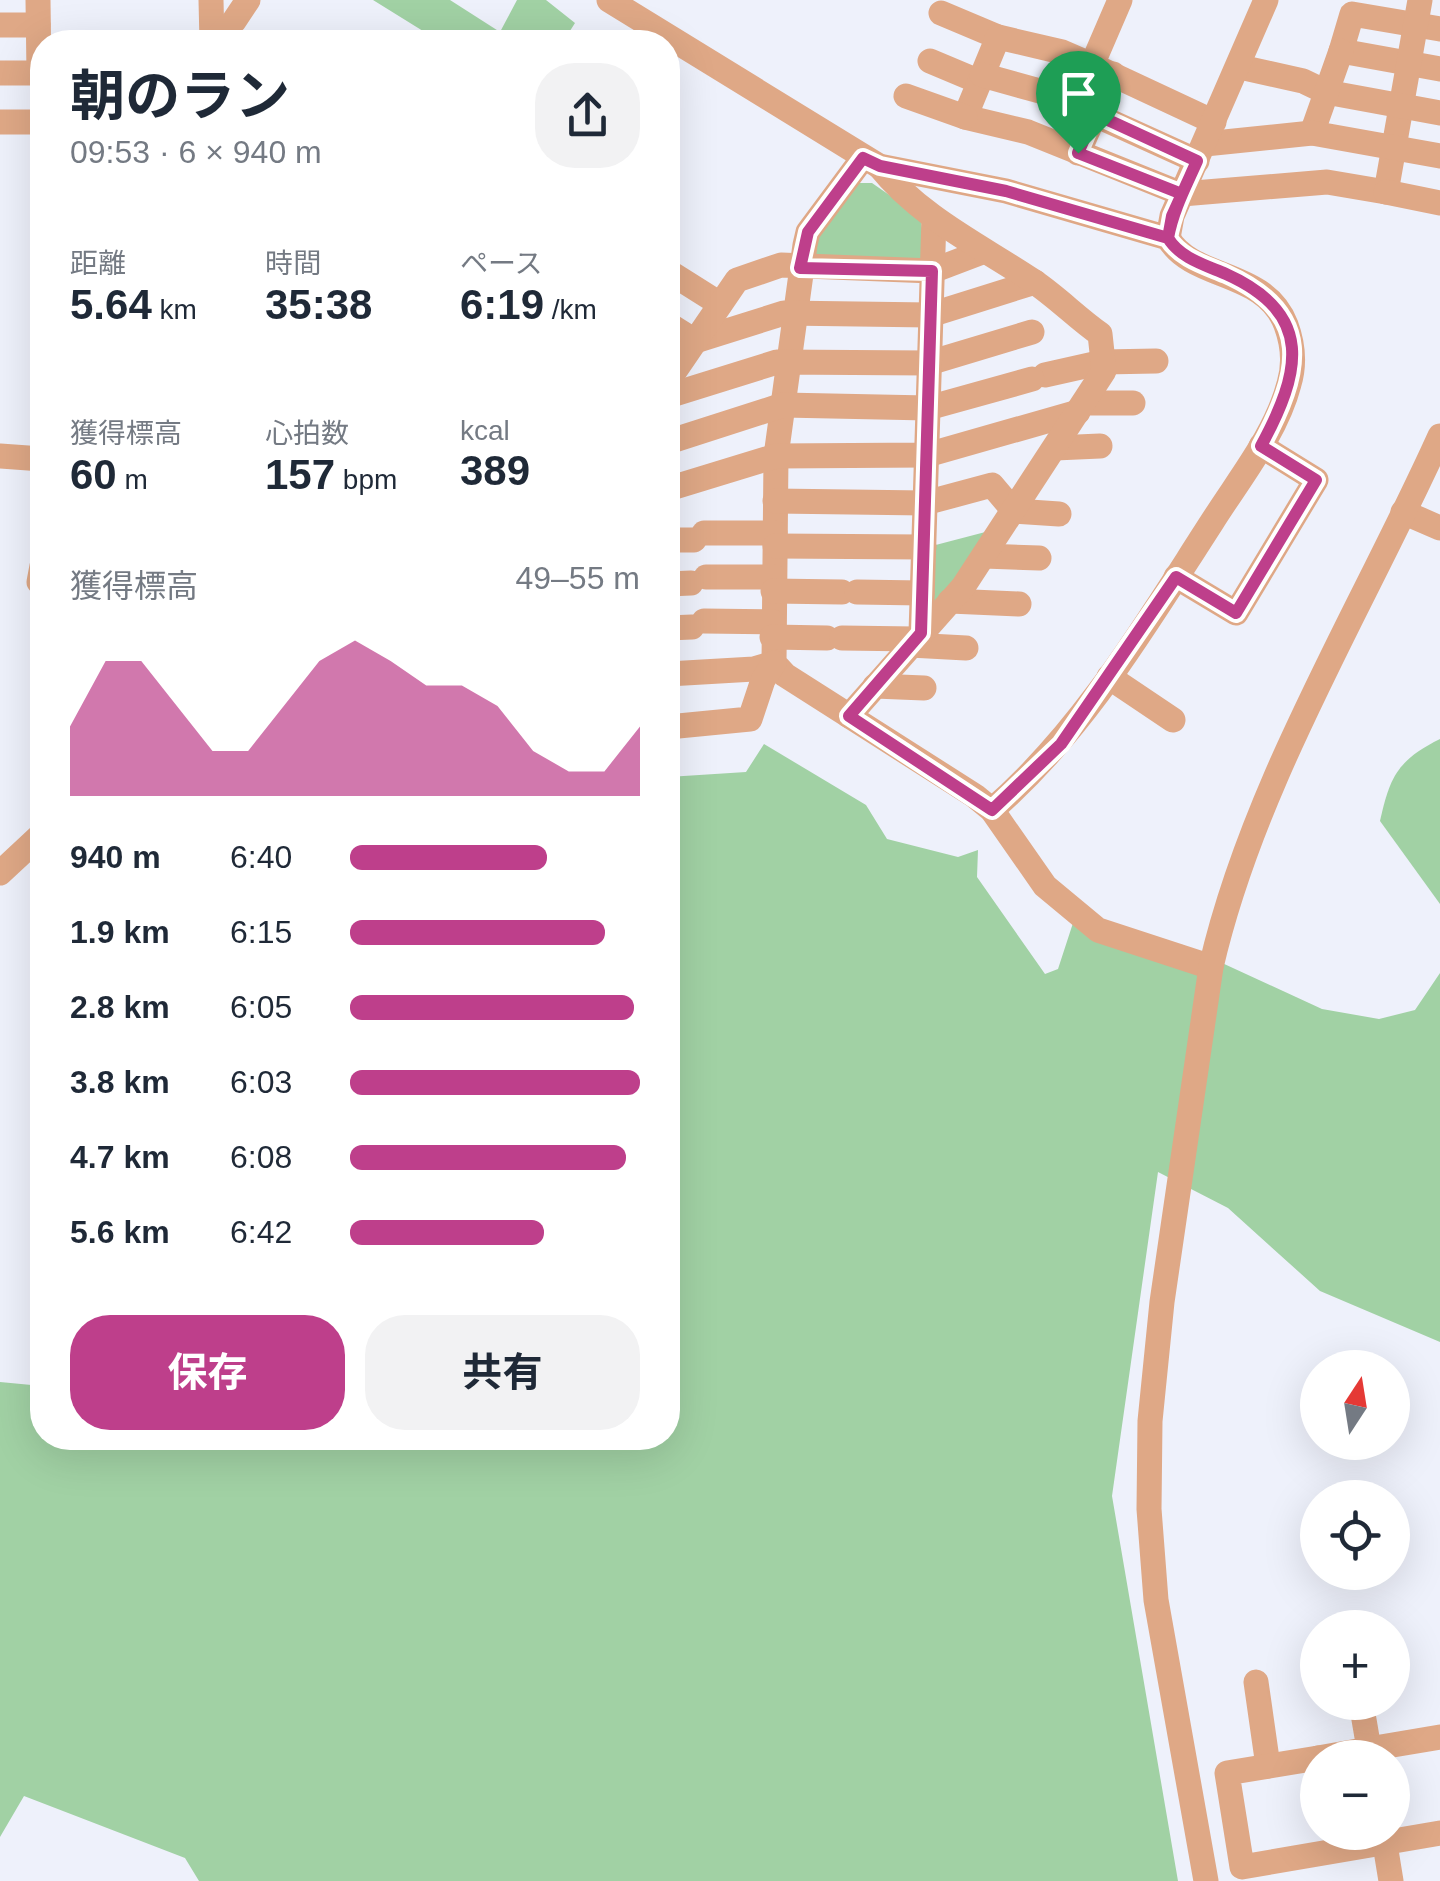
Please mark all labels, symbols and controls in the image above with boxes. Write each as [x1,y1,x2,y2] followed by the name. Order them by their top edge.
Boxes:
[1036,51,1121,154] pin
[535,63,640,168] button: share
[70,65,290,127] text: 朝のラン
[1051,66,1106,121] icon: arrive
[70,134,322,170] text: 09:53 · 6 × 940 m
[70,248,126,279] text: 距離
[265,248,321,279] text: 時間
[460,248,543,279] text: ペース
[70,281,152,328] text: 5.64
[265,281,372,328] text: 35:38
[460,281,544,328] text: 6:19
[152,294,197,325] text: km
[544,294,597,325] text: /km
[460,415,510,446] text: kcal
[70,418,182,449] text: 獲得標高
[265,418,349,449] text: 心拍数
[460,447,530,494] text: 389
[70,451,117,498] text: 60
[265,451,335,498] text: 157
[117,464,148,495] text: m
[335,464,397,495] text: bpm
[515,560,640,596] text: 49–55 m
[70,568,198,604] text: 獲得標高
[70,839,161,875] text: 940 m
[230,839,292,875] text: 6:40
[70,914,170,950] text: 1.9 km
[230,914,292,950] text: 6:15
[70,989,170,1025] text: 2.8 km
[230,989,292,1025] text: 6:05
[70,1064,170,1100] text: 3.8 km
[230,1064,292,1100] text: 6:03
[70,1139,170,1175] text: 4.7 km
[230,1139,292,1175] text: 6:08
[70,1214,170,1250] text: 5.6 km
[230,1214,292,1250] text: 6:42
[70,1315,345,1430] button: 保存
[365,1315,640,1430] button: 共有
[1300,1350,1410,1460] north arrow
[1300,1350,1410,1850] map controls
[1300,1480,1410,1590] button: locate
[1300,1610,1410,1720] button: +
[1300,1740,1410,1850] button: −

